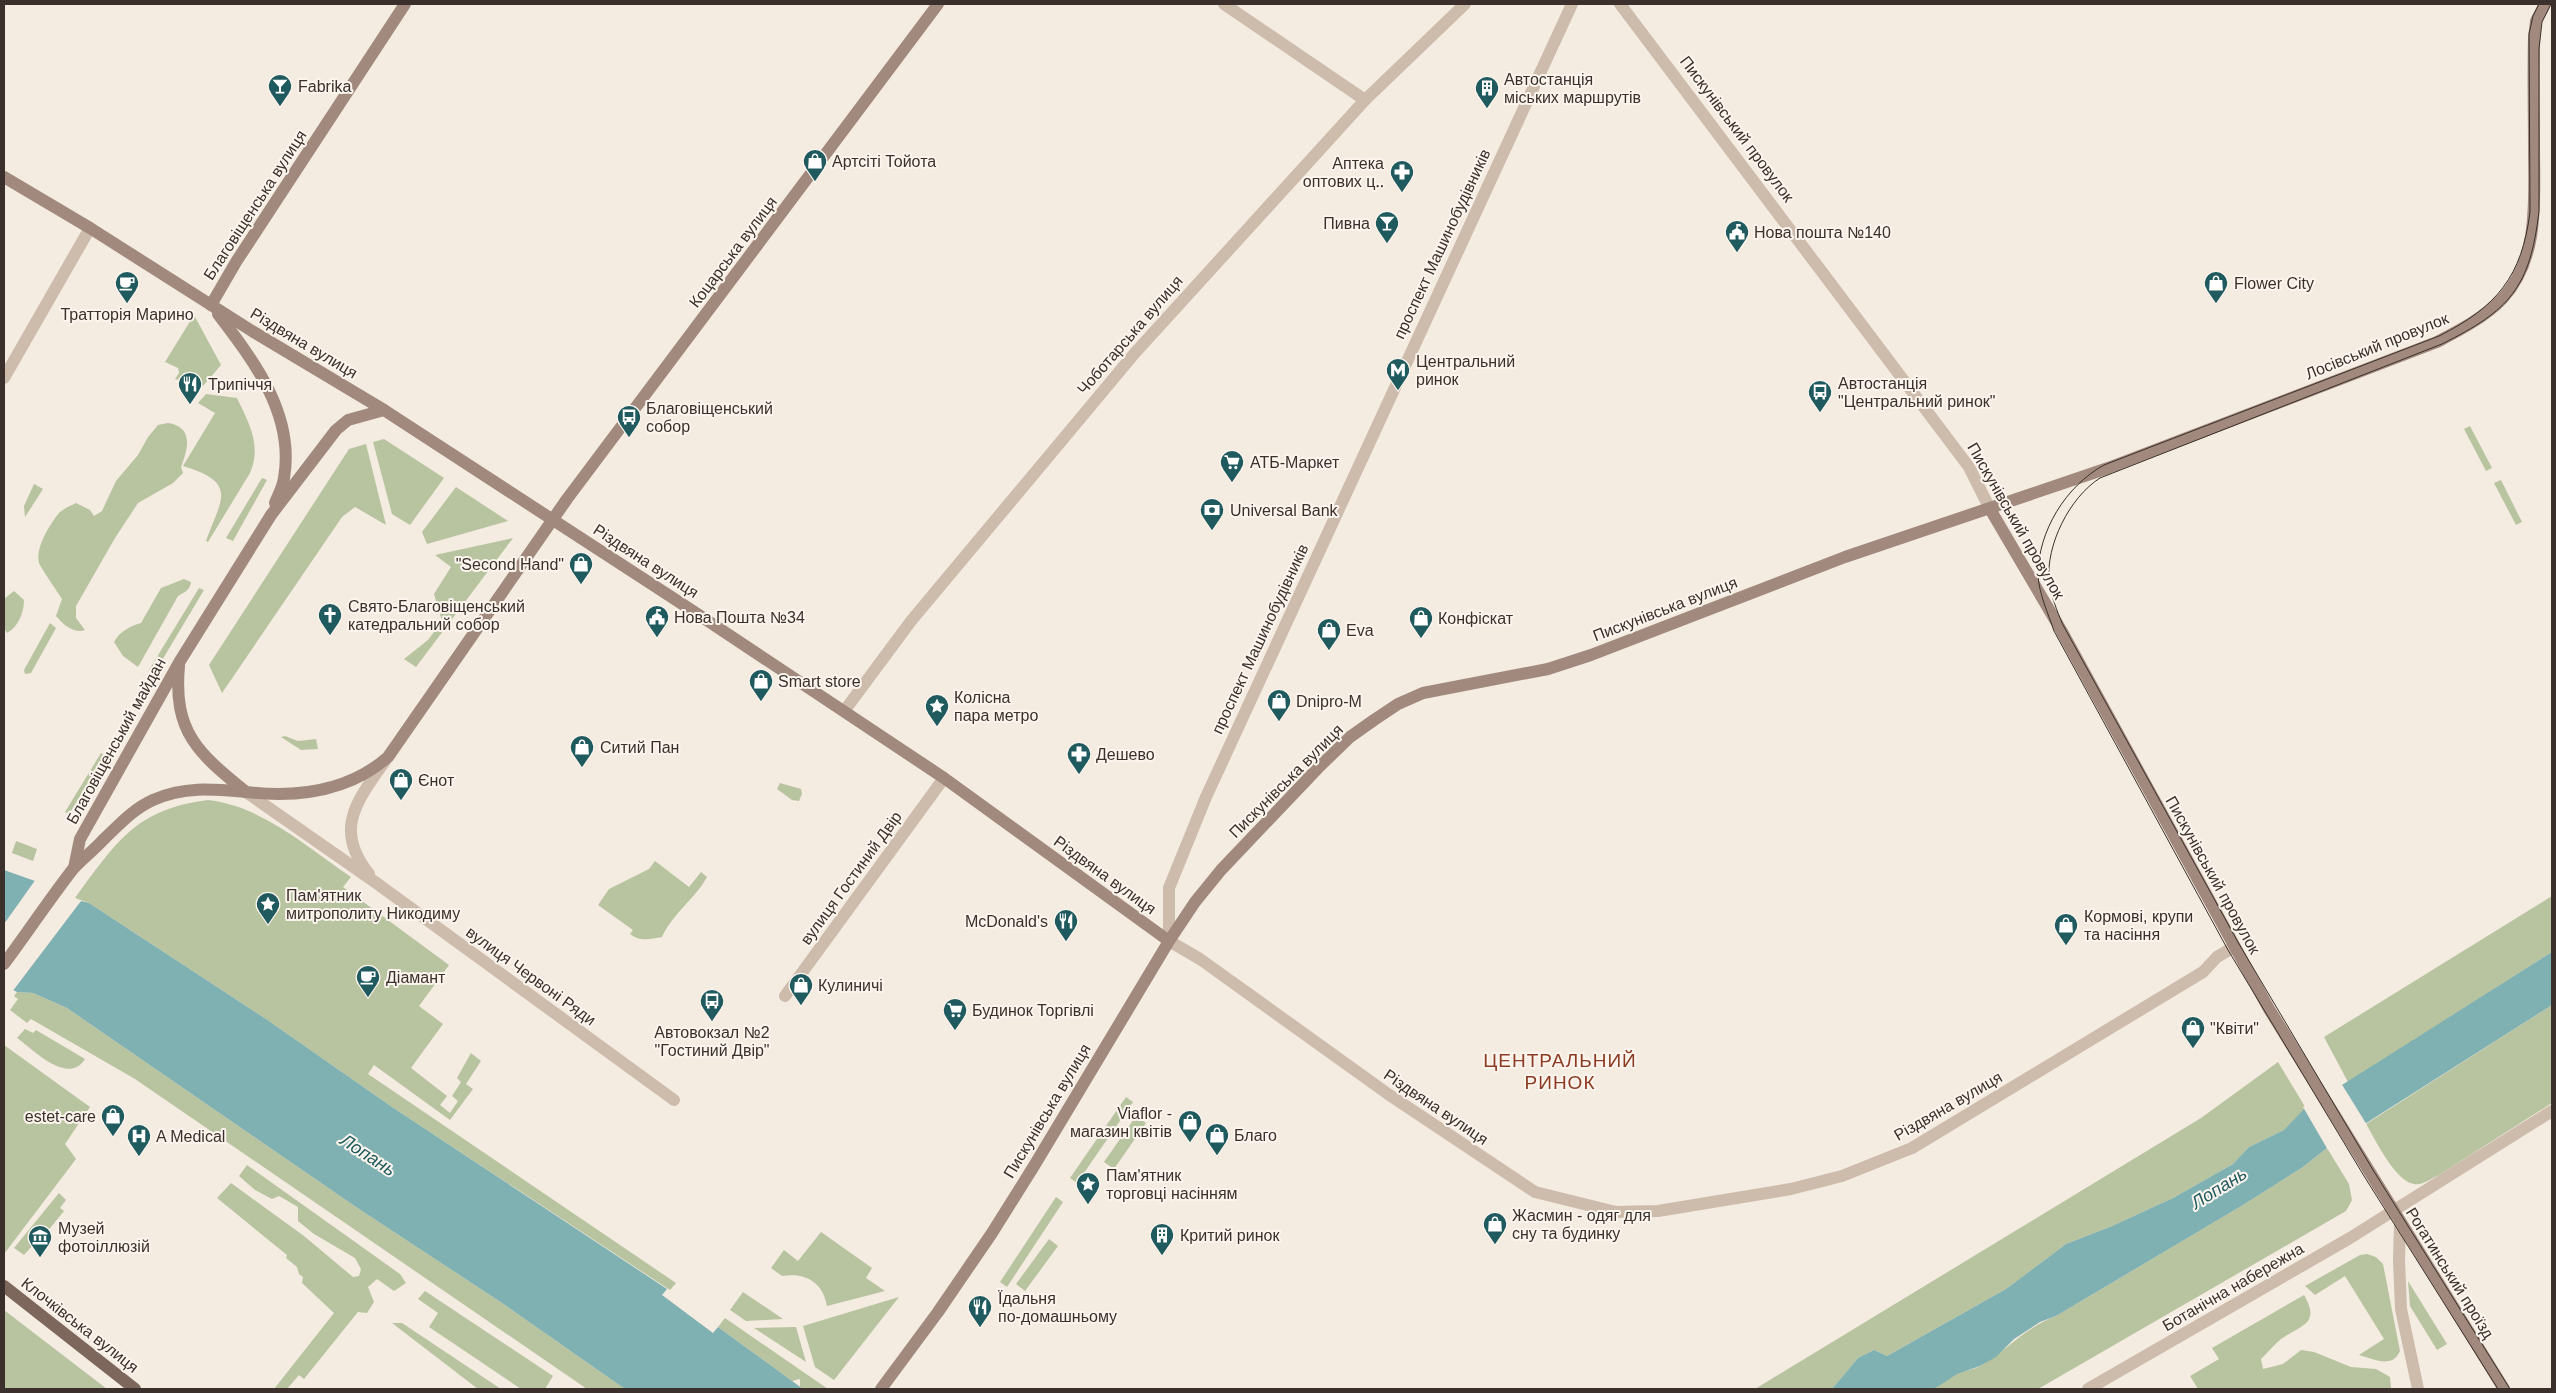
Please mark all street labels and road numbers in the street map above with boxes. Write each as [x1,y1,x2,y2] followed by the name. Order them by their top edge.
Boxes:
[1677,53,1798,206] street label: Пискунівський провулок
[200,127,310,283] street label: Благовіщенська вулиця
[1390,146,1494,342] street label: проспект Машинобудівників
[686,193,780,311] street label: Коцарська вулиця
[1074,272,1186,398] street label: Чоботарська вулиця
[248,304,360,382] street label: Різдвяна вулиця
[2303,309,2452,382] street label: Лосівський провулок
[1964,440,2068,603] street label: Пискунівський провулок
[590,521,702,601] street label: Різдвяна вулиця
[1208,541,1312,737] street label: проспект Машинобудівників
[1590,574,1740,644] street label: Пискунівська вулиця
[63,655,169,827] street label: Благовіщенський майдан
[1226,721,1346,841] street label: Пискунівська вулиця
[2163,793,2264,958] street label: Пискунівський провулок
[797,808,905,948] street label: вулиця Гостиний Двір
[1051,832,1159,918] street label: Різдвяна вулиця
[463,923,599,1029] street label: вулиця Червоні Ряди
[1000,1041,1094,1181] street label: Пискунівська вулиця
[1381,1066,1491,1148] street label: Різдвяна вулиця
[1891,1068,2005,1144] street label: Різдвяна вулиця
[2403,1205,2498,1342] street label: Рогатинський проїзд
[2160,1240,2306,1334] street label: Ботанічна набережна
[18,1274,142,1376] street label: Клочківська вулиця

